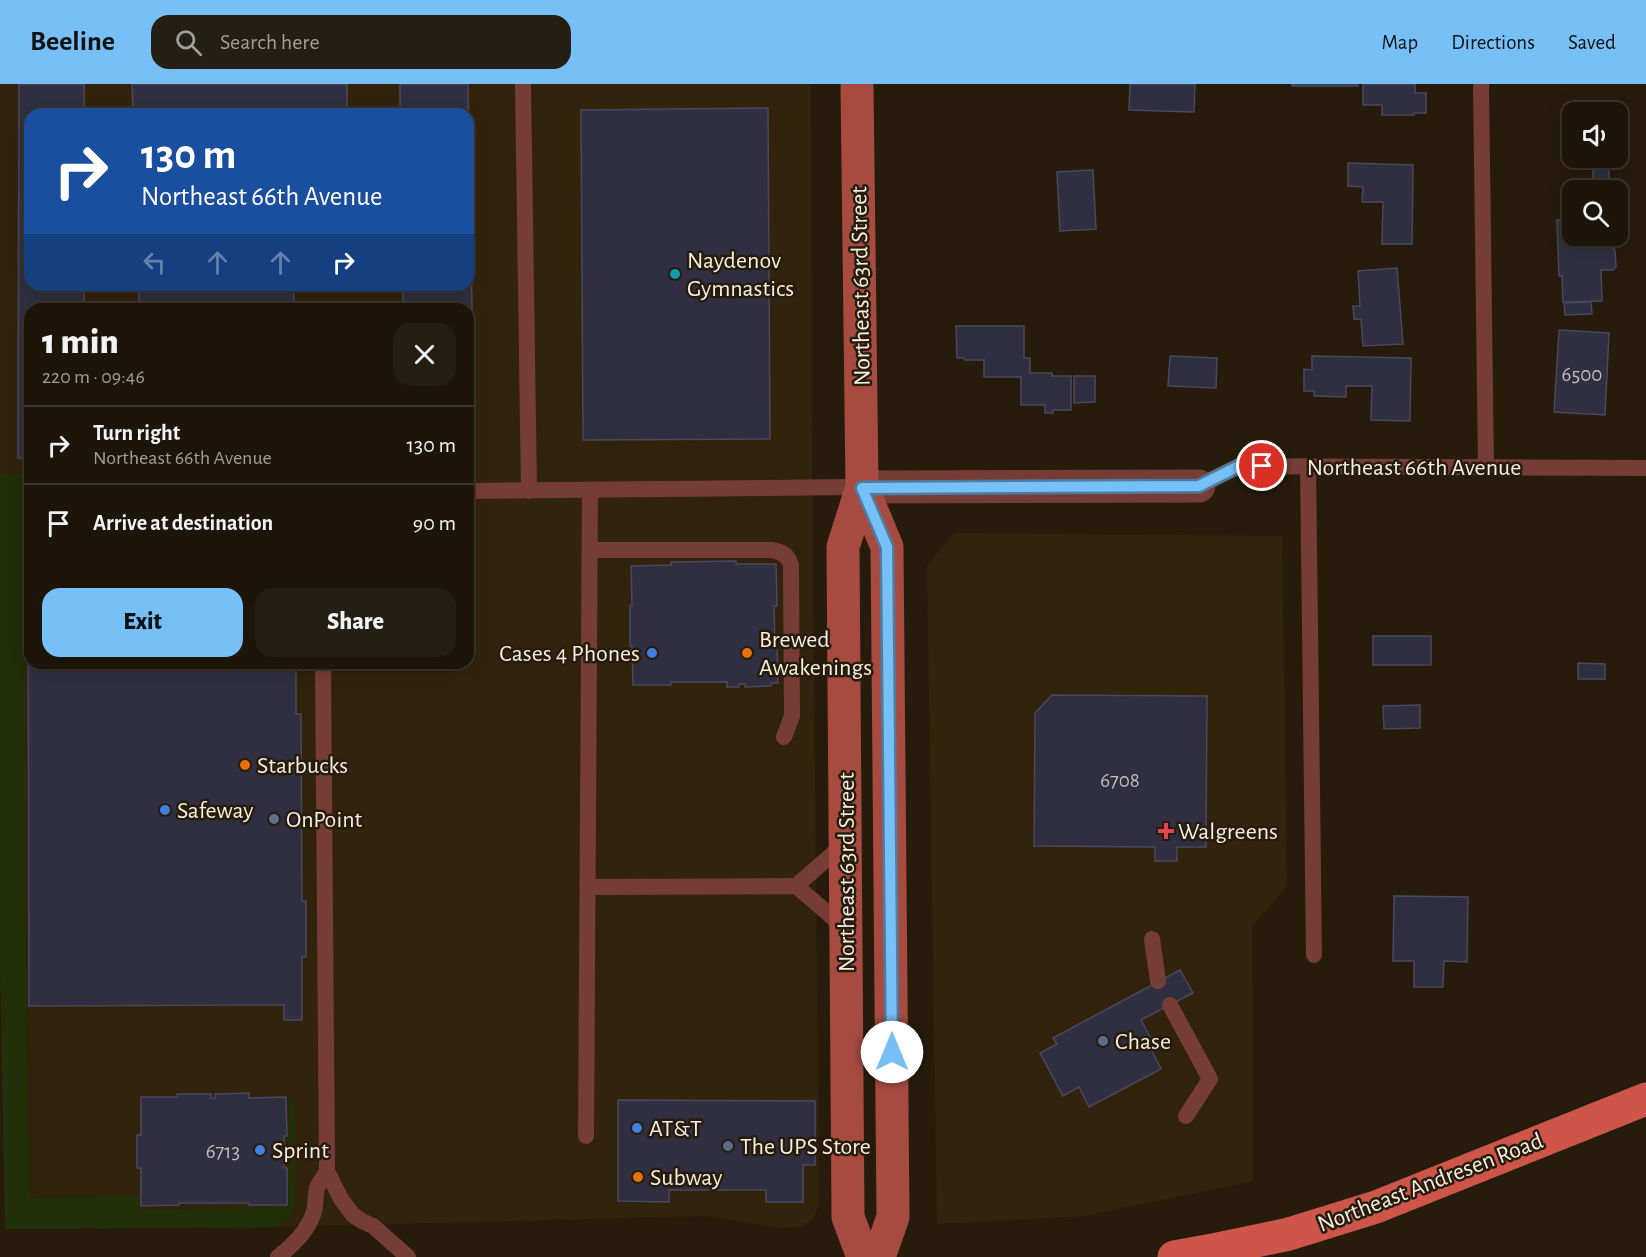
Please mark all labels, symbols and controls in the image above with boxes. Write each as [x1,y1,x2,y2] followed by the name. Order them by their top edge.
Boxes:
[151,15,571,69] search box
[172,26,205,59] icon: search
[30,28,115,56] text: Beeline
[220,31,320,53] text: Search here
[1382,32,1418,53] text: Map
[1451,32,1535,53] text: Directions
[1568,32,1616,53] text: Saved
[1562,102,1628,246] map controls
[1562,102,1628,168] button: sound
[42,132,120,210] icon: right
[141,134,236,176] text: 130 m
[1562,180,1628,246] button: search
[141,183,382,210] text: Northeast 66th Avenue
[847,186,875,386] street label: Northeast 63rd Street
[138,246,171,279] icon: left
[201,246,234,279] icon: ahead
[264,246,297,279] icon: ahead
[327,246,360,279] icon: right
[687,249,794,301] place label: Naydenov Gymnastics
[668,267,682,281] marker: Naydenov Gymnastics
[393,323,456,386] button: close
[42,324,119,360] text: 1 min
[1562,364,1602,385] house number: 6500
[42,367,145,387] text: 220 m · 09:46
[93,422,180,444] text: Turn right
[42,429,75,462] icon: right
[407,434,456,456] text: 130 m
[1236,440,1287,491] pin
[93,448,272,468] text: Northeast 66th Avenue
[1245,449,1278,482] icon: arrive
[1307,456,1521,480] street label: Northeast 66th Avenue
[42,507,75,540] icon: arrive
[93,512,273,534] text: Arrive at destination
[413,512,456,534] text: 90 m
[42,588,243,657] button: Exit
[255,588,456,657] button: Share
[759,628,872,680] place label: Brewed Awakenings
[499,642,640,666] place label: Cases 4 Phones
[645,646,659,660] marker: Cases 4 Phones
[740,646,754,660] marker: Brewed Awakenings
[257,754,348,778] place label: Starbucks
[238,758,252,772] marker: Starbucks
[1100,770,1140,791] house number: 6708
[835,772,859,972] street label: Northeast 63rd Street
[177,799,253,823] place label: Safeway
[158,803,172,817] marker: Safeway
[286,808,363,832] place label: OnPoint
[267,812,281,826] marker: OnPoint
[1178,820,1278,844] place label: Walgreens
[1159,824,1173,838] marker: Walgreens
[860,1020,924,1084] position arrow
[1115,1030,1171,1054] place label: Chase
[1096,1034,1110,1048] marker: Chase
[649,1117,702,1141] place label: AT&T
[630,1121,644,1135] marker: AT&T
[1314,1129,1546,1237] street label: Northeast Andresen Road
[740,1135,871,1159] place label: The UPS Store
[272,1139,329,1163] place label: Sprint
[721,1139,735,1153] marker: The UPS Store
[206,1141,240,1162] house number: 6713
[253,1143,267,1157] marker: Sprint
[650,1166,722,1190] place label: Subway
[631,1170,645,1184] marker: Subway

